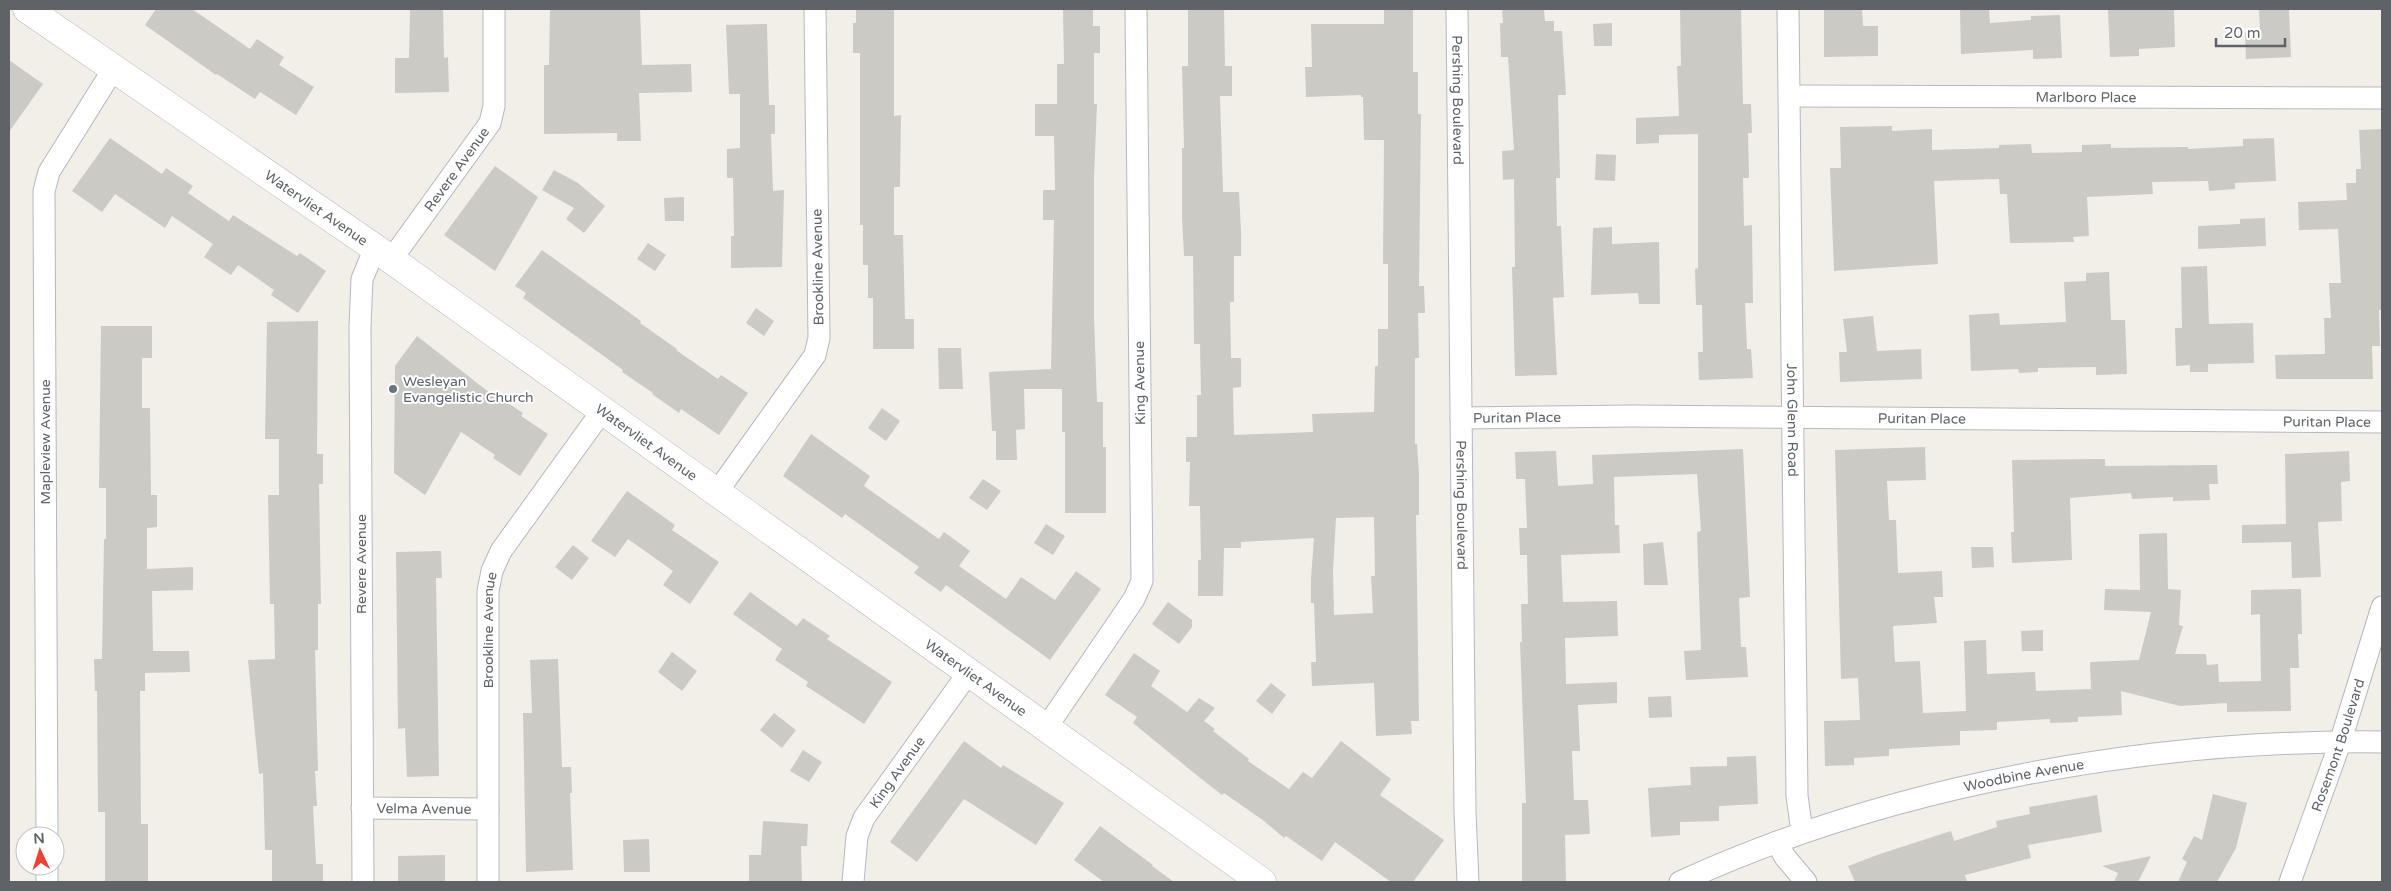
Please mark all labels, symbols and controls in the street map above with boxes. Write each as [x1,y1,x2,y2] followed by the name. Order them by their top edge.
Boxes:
[2216,15,2285,47] scale bar
[2224,24,2261,42] text: 20 m
[1449,35,1467,165] street label: Pershing Boulevard
[2035,88,2137,106] street label: Marlboro Place
[420,124,493,215] street label: Revere Avenue
[261,166,371,249] street label: Watervliet Avenue
[808,208,828,325] street label: Brookline Avenue
[1131,341,1149,425] street label: King Avenue
[1784,363,1802,477] street label: John Glenn Road
[403,373,534,406] place label: Wesleyan Evangelistic Church
[37,379,54,505] street label: Mapleview Avenue
[387,383,399,395] marker: Wesleyan Evangelistic Church
[592,400,701,484] street label: Watervliet Avenue
[1473,408,1561,426] street label: Puritan Place
[1878,409,1966,427] street label: Puritan Place
[2283,413,2371,430] street label: Puritan Place
[1453,440,1471,570] street label: Pershing Boulevard
[353,514,370,614] street label: Revere Avenue
[480,570,500,688] street label: Brookline Avenue
[922,635,1030,720] street label: Watervliet Avenue
[2308,677,2368,814] street label: Rosemont Boulevard
[866,733,928,811] street label: King Avenue
[1962,755,2085,795] street label: Woodbine Avenue
[376,800,472,817] street label: Velma Avenue
[15,826,65,876] north arrow
[33,830,45,847] text: N

